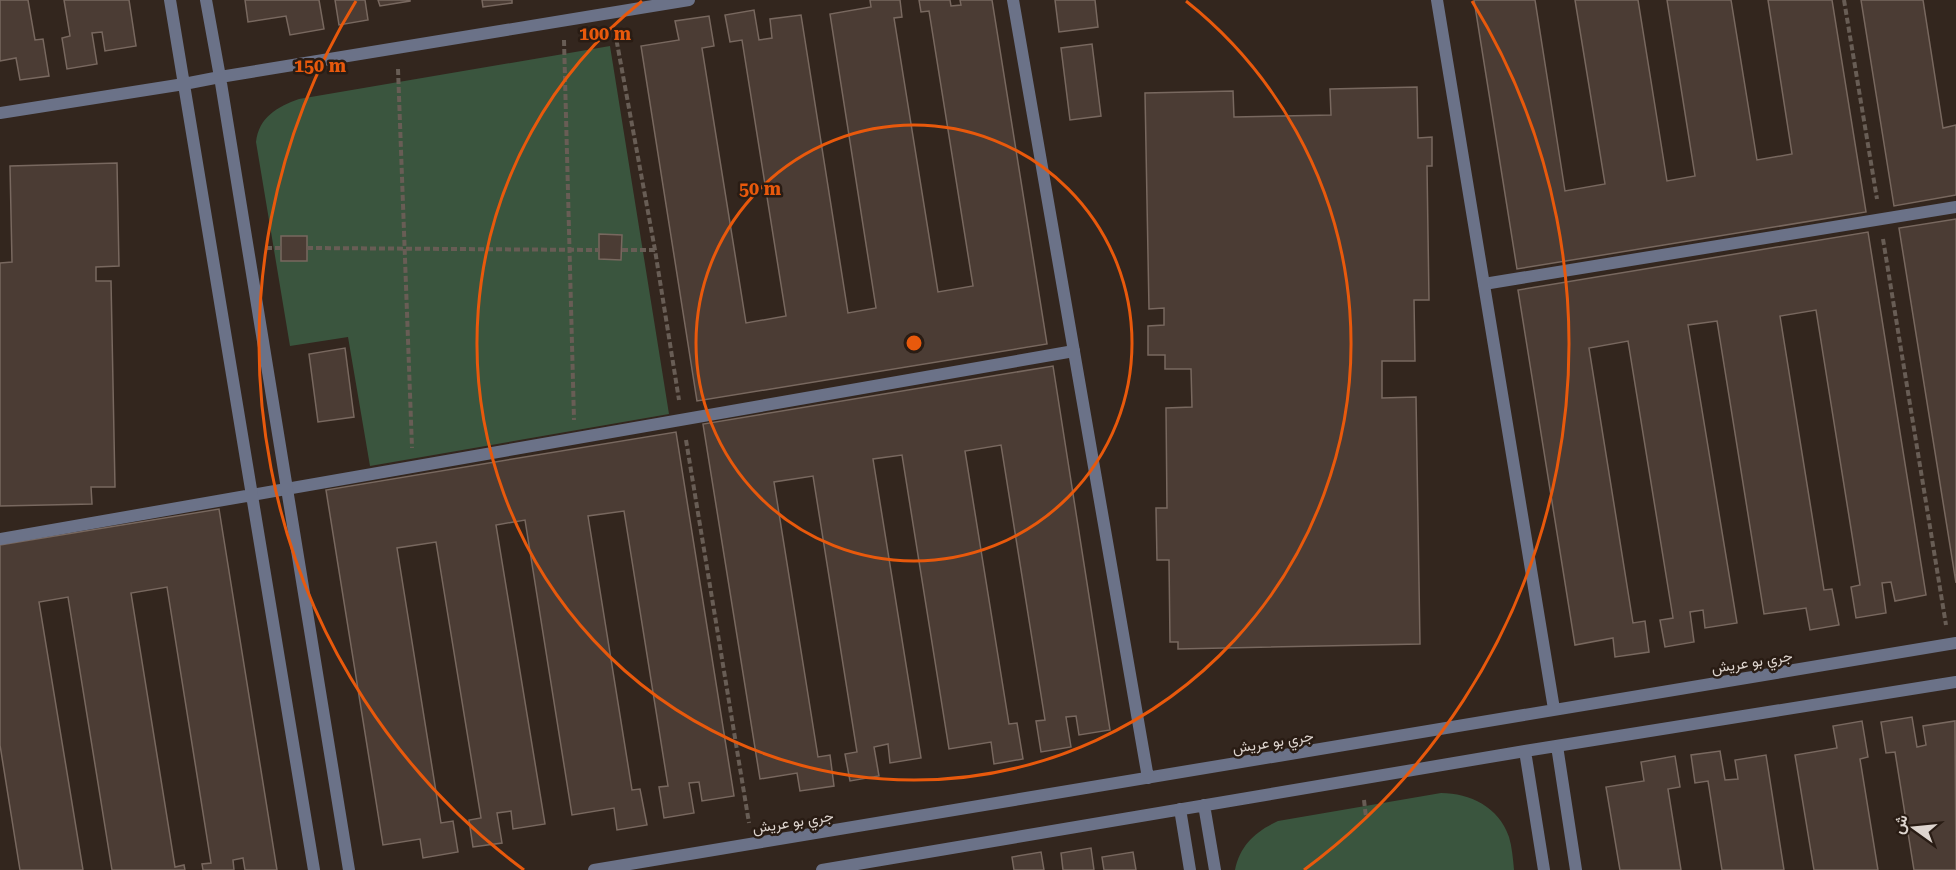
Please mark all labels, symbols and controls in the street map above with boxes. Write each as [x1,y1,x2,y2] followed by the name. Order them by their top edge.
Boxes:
[579,23,632,44] text: 100 m
[294,55,347,76] text: 150 m
[739,178,782,199] text: 50 m
[904,333,924,353] centre of rings
[1710,647,1795,681] street label: جري بو عريش
[1231,727,1316,761] street label: جري بو عريش
[1884,798,1944,858] north arrow
[751,807,836,841] street label: جري بو عريش
[1888,812,1912,836] text: ش

